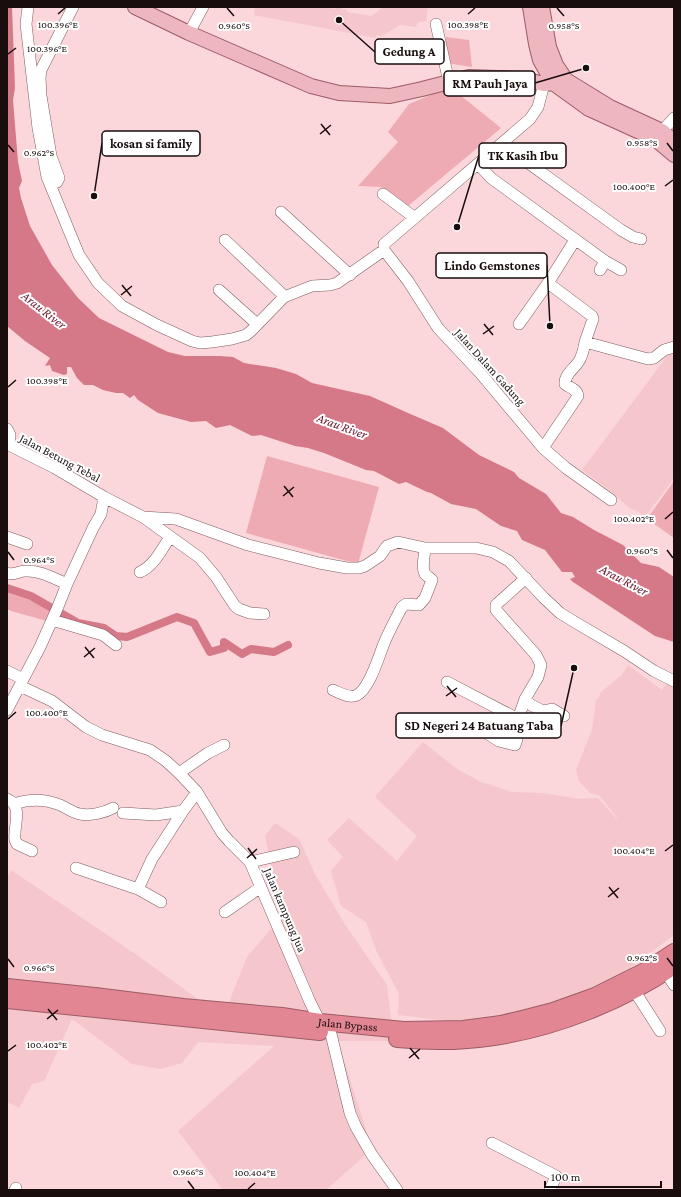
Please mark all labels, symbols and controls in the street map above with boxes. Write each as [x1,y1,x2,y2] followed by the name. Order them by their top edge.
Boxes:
[38,19,79,30] text: 100.396°E
[448,19,489,30] text: 100.398°E
[218,20,250,31] text: 0.960°S
[549,20,580,31] text: 0.958°S
[375,39,444,64] callout: Gedung A
[27,43,68,54] text: 100.396°E
[382,44,436,59] text: Gedung A
[444,71,535,96] callout: RM Pauh Jaya
[452,76,528,91] text: RM Pauh Jaya
[102,131,200,156] callout: kosan si family
[110,136,193,151] text: kosan si family
[627,137,658,148] text: 0.958°S
[479,143,566,168] callout: TK Kasih Ibu
[24,147,55,158] text: 0.962°S
[488,148,559,163] text: TK Kasih Ibu
[613,181,655,192] text: 100.400°E
[436,253,547,278] callout: Lindo Gemstones
[444,258,540,273] text: Lindo Gemstones
[18,287,70,332] water label: Arau River
[451,325,528,409] street label: Jalan Dalam Gadung
[27,375,68,386] text: 100.398°E
[314,410,369,442] water label: Arau River
[16,430,103,485] street label: Jalan Betung Tebal
[614,513,655,524] text: 100.402°E
[626,545,658,556] text: 0.960°S
[23,554,55,565] text: 0.964°S
[597,561,651,599] water label: Arau River
[26,707,68,718] text: 100.400°E
[396,713,561,738] callout: SD Negeri 24 Batuang Taba
[405,718,554,733] text: SD Negeri 24 Batuang Taba
[613,845,655,856] text: 100.404°E
[261,865,309,955] street label: Jalan kampung Jua
[627,952,658,963] text: 0.962°S
[24,962,55,973] text: 0.966°S
[316,1015,379,1034] street label: Jalan Bypass
[27,1039,68,1050] text: 100.402°E
[545,1163,661,1189] scale bar
[173,1166,204,1177] text: 0.966°S
[234,1167,276,1178] text: 100.404°E
[551,1170,581,1184] text: 100 m

